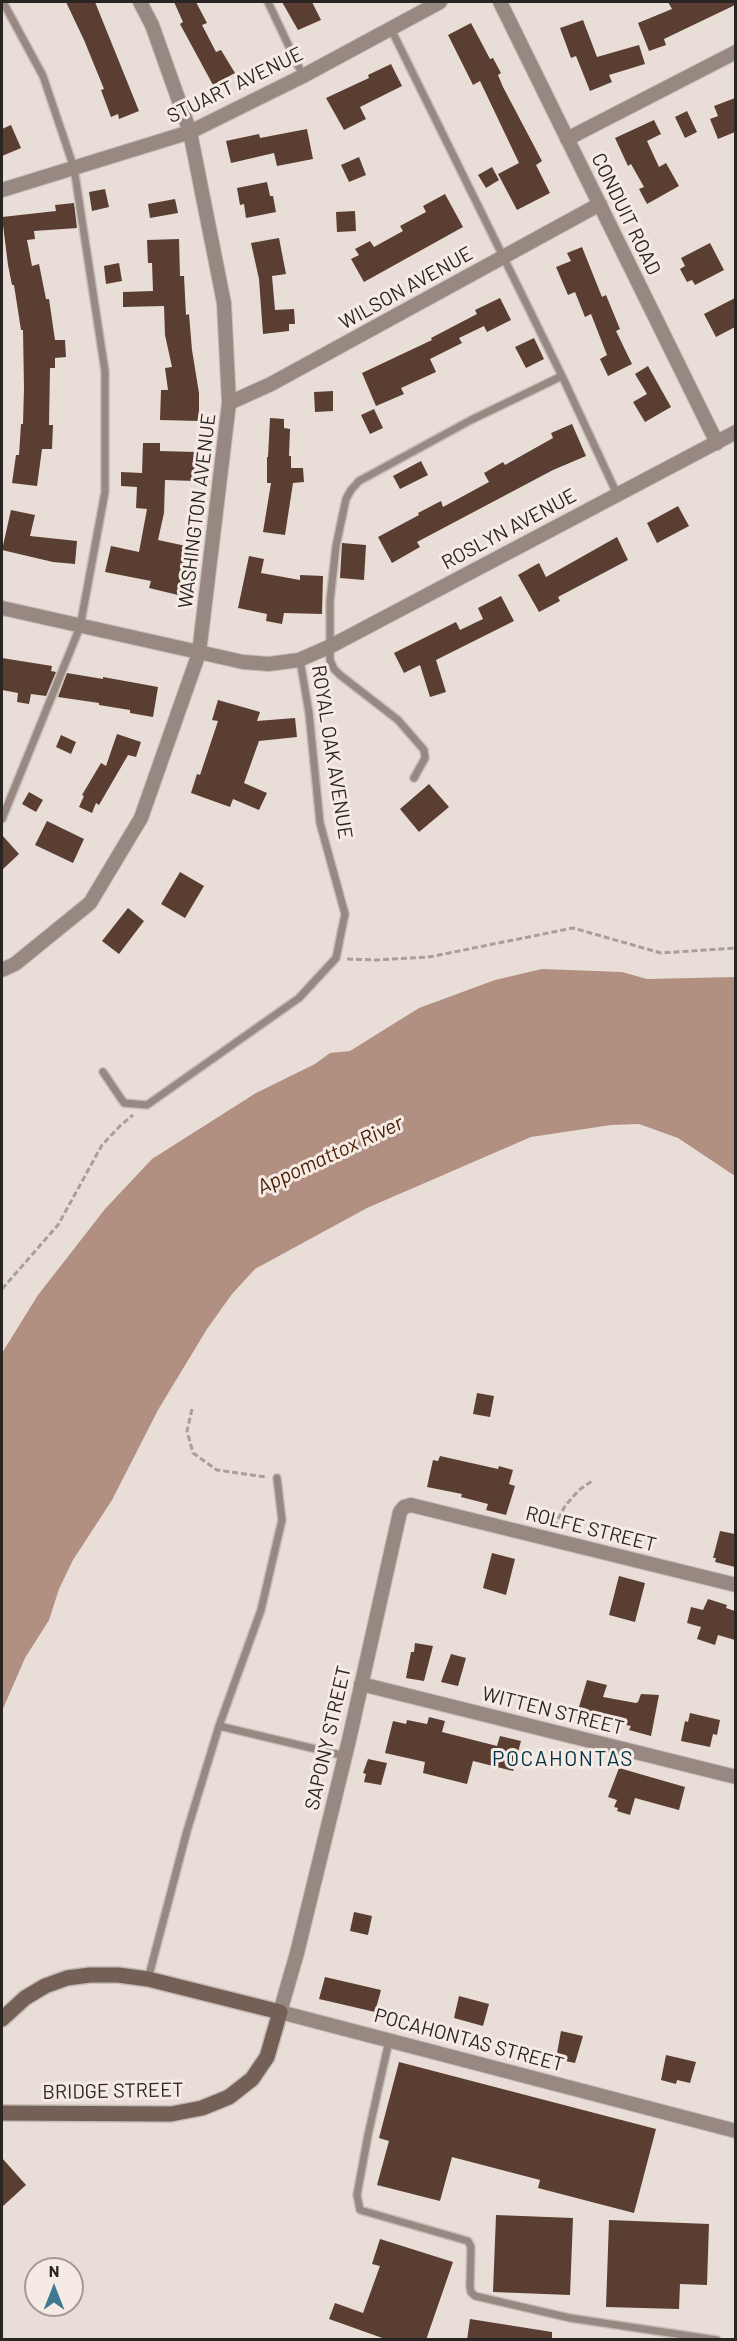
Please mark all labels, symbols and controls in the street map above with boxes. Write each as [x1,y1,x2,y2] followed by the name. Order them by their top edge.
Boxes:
[163,42,307,128] street label: STUART AVENUE
[586,149,666,279] street label: CONDUIT ROAD
[335,241,477,335] street label: WILSON AVENUE
[173,412,221,610] street label: WASHINGTON AVENUE
[437,483,581,575] street label: ROSLYN AVENUE
[306,663,358,841] street label: ROYAL OAK AVENUE
[253,1110,407,1200] water label: Appomattox River
[523,1501,659,1557] street label: ROLFE STREET
[300,1663,356,1813] street label: SAPONY STREET
[479,1682,627,1740] street label: WITTEN STREET
[492,1746,634,1772] district label: POCAHONTAS
[372,2003,566,2077] street label: POCAHONTAS STREET
[42,2078,184,2104] street label: BRIDGE STREET
[24,2257,84,2317] north arrow
[49,2261,59,2280] text: N

